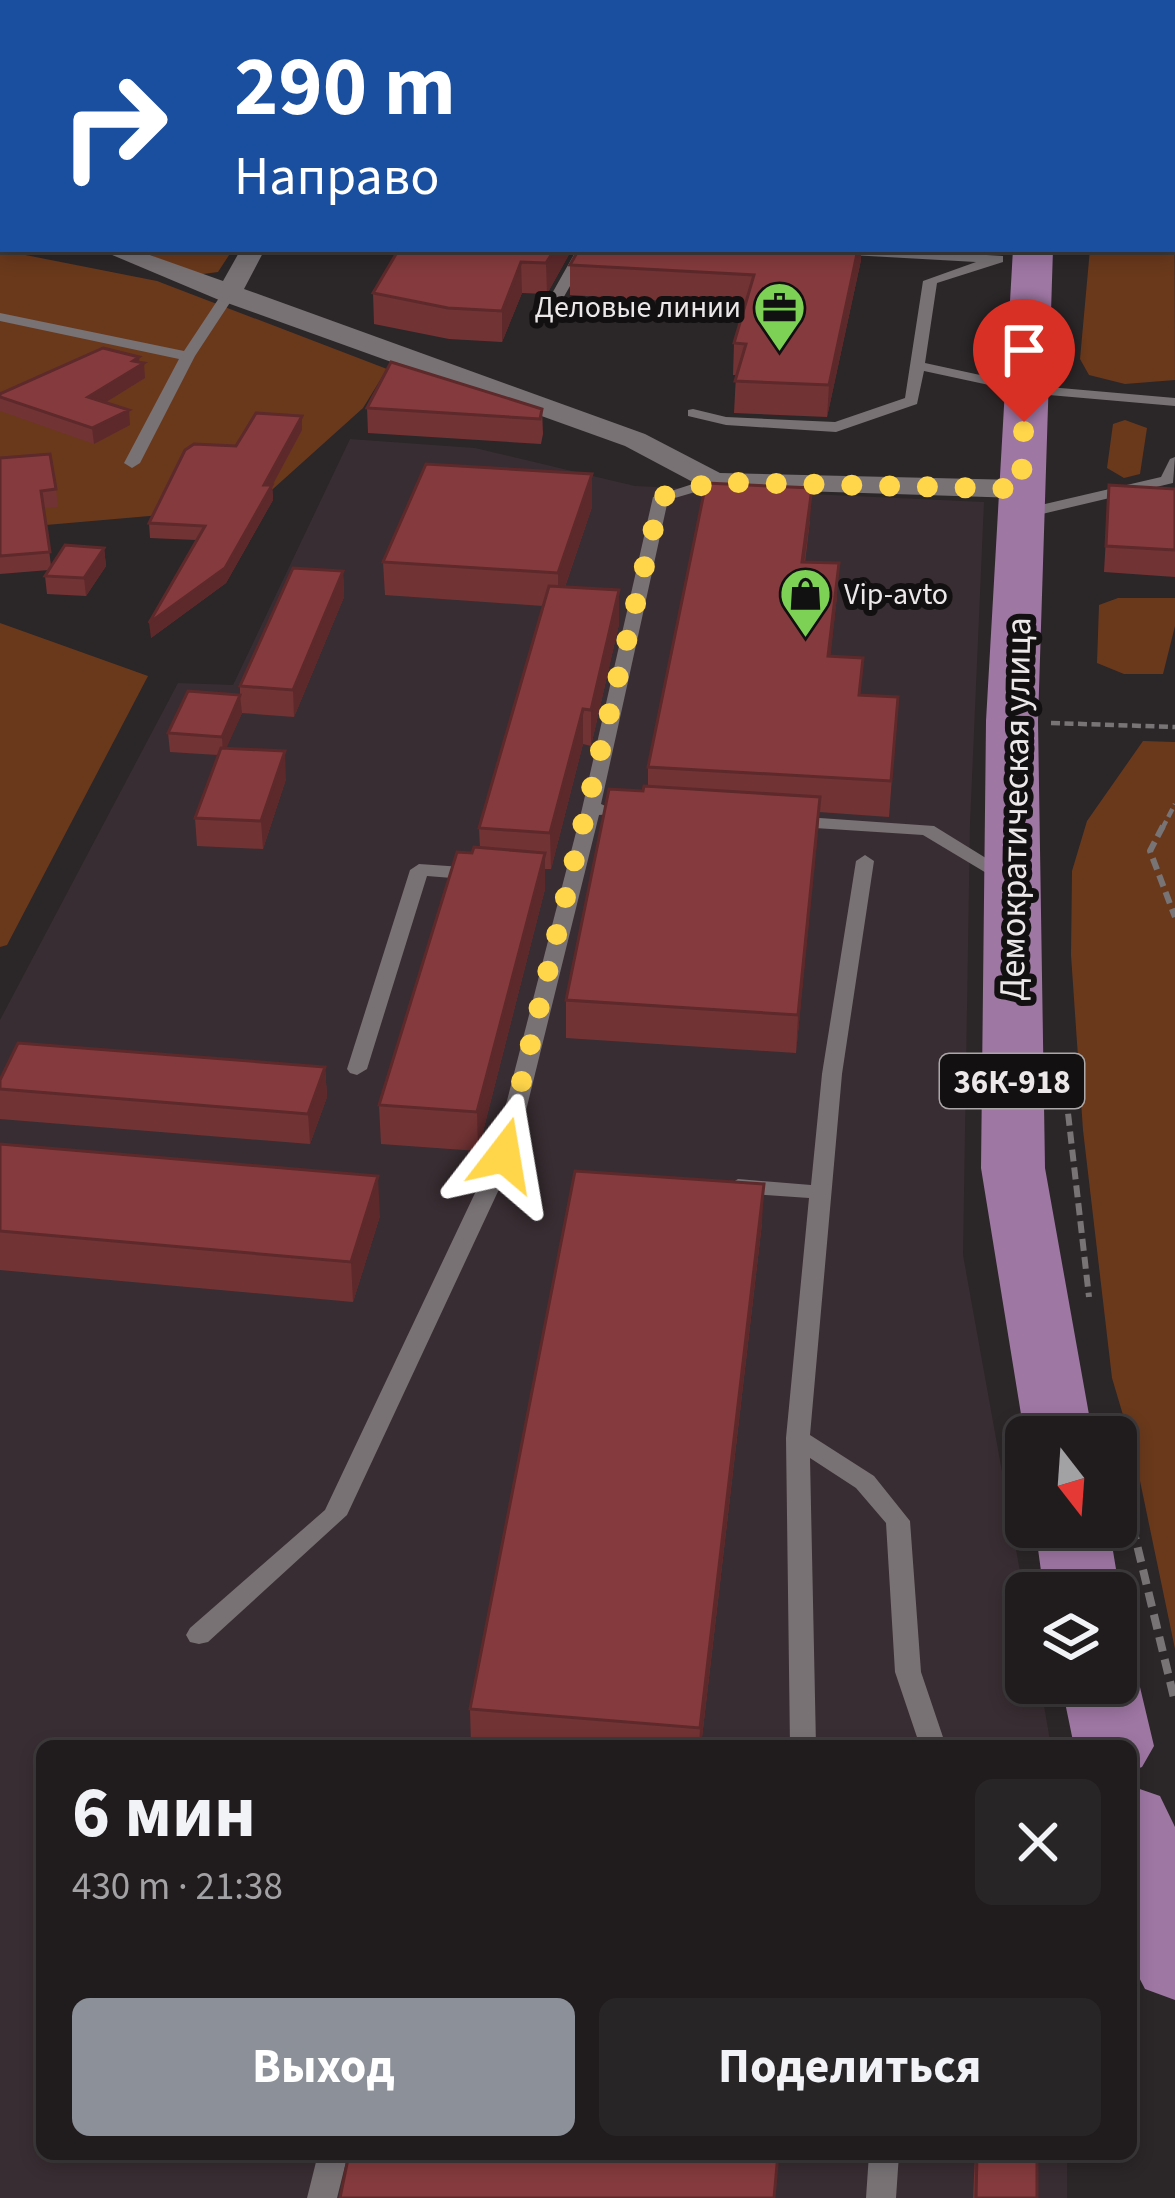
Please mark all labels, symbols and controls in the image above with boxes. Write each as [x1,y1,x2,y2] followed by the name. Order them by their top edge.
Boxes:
[234,28,456,148] text: 290 m
[36,48,192,204] icon: right
[234,139,439,216] text: Направо
[752,279,808,353] office icon: Деловые линии
[535,286,741,329] place label: Деловые линии
[973,299,1075,422] pin
[991,317,1057,383] icon: arrive
[777,566,833,640] shop icon: Vip-avto
[844,573,948,616] place label: Vip-avto
[987,617,1044,1001] street label: Демократическая улица
[940,1054,1084,1108] road number: 36К-918
[441,1092,567,1218] position arrow
[1005,1416,1137,1548] north arrow
[1005,1416,1137,1704] map controls
[1005,1572,1137,1704] button: layers
[72,1762,256,1865] text: 6 мин
[975,1779,1101,1905] button: close
[72,1859,283,1915] text: 430 m · 21:38
[72,1998,575,2136] button: Выход
[599,1998,1101,2136] button: Поделиться

